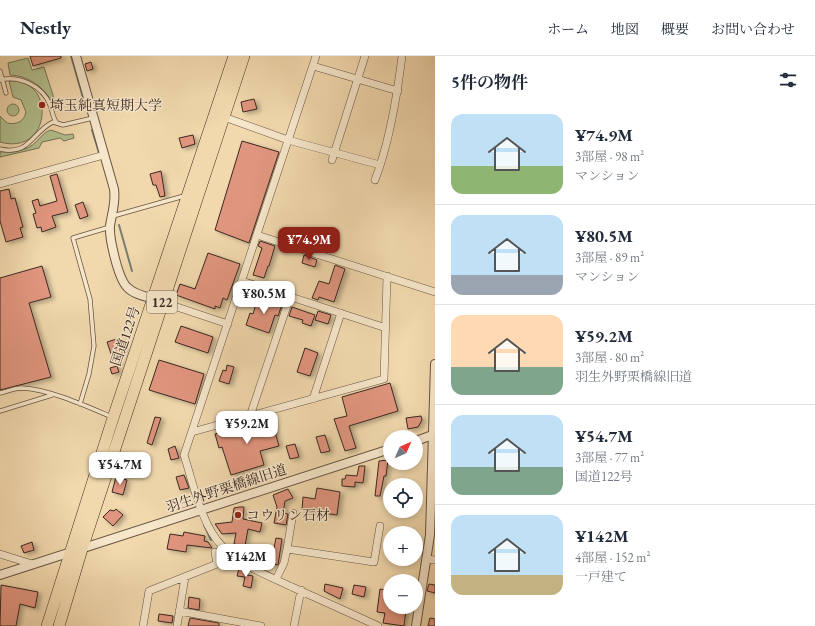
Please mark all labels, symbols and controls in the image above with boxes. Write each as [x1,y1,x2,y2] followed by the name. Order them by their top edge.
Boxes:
[20,15,71,40] text: Nestly
[547,20,589,38] text: ホーム
[611,20,639,38] text: 地図
[661,20,689,38] text: 概要
[711,20,795,38] text: お問い合わせ
[777,69,799,91] icon: filters
[451,71,528,93] text: 5件の物件
[50,96,162,114] place label: 埼玉純真短期大学
[37,100,47,110] marker: 埼玉純真短期大学
[575,124,633,146] text: ¥74.9M
[483,130,531,178] icon: home
[575,148,644,165] text: 3部屋 · 98 m²
[575,167,639,184] text: マンション
[575,225,633,247] text: ¥80.5M
[276,227,342,261] pin: ¥74.9M
[287,231,331,248] text: ¥74.9M
[483,231,531,279] icon: home
[575,249,644,266] text: 3部屋 · 89 m²
[575,268,639,285] text: マンション
[231,281,297,315] pin: ¥80.5M
[242,285,286,302] text: ¥80.5M
[147,291,177,313] road number: 122
[106,304,144,368] street label: 国道122号
[575,325,633,347] text: ¥59.2M
[483,331,531,379] icon: home
[575,349,644,366] text: 3部屋 · 80 m²
[575,368,692,385] text: 羽生外野栗橋線旧道
[214,411,280,445] pin: ¥59.2M
[225,415,269,432] text: ¥59.2M
[575,425,633,447] text: ¥54.7M
[383,430,423,470] north arrow
[383,430,423,614] map controls
[483,431,531,479] icon: home
[575,449,644,466] text: 3部屋 · 77 m²
[87,452,153,486] pin: ¥54.7M
[98,456,142,473] text: ¥54.7M
[163,460,289,516] street label: 羽生外野栗橋線旧道
[575,468,633,485] text: 国道122号
[383,478,423,518] button: locate
[246,506,330,524] place label: コウリン石材
[233,510,243,520] marker: コウリン石材
[575,525,629,547] text: ¥142M
[383,526,423,566] button: +
[483,531,531,579] icon: home
[218,544,274,578] pin: ¥142M
[225,548,267,565] text: ¥142M
[575,549,650,566] text: 4部屋 · 152 m²
[575,568,627,585] text: 一戸建て
[383,574,423,614] button: −

